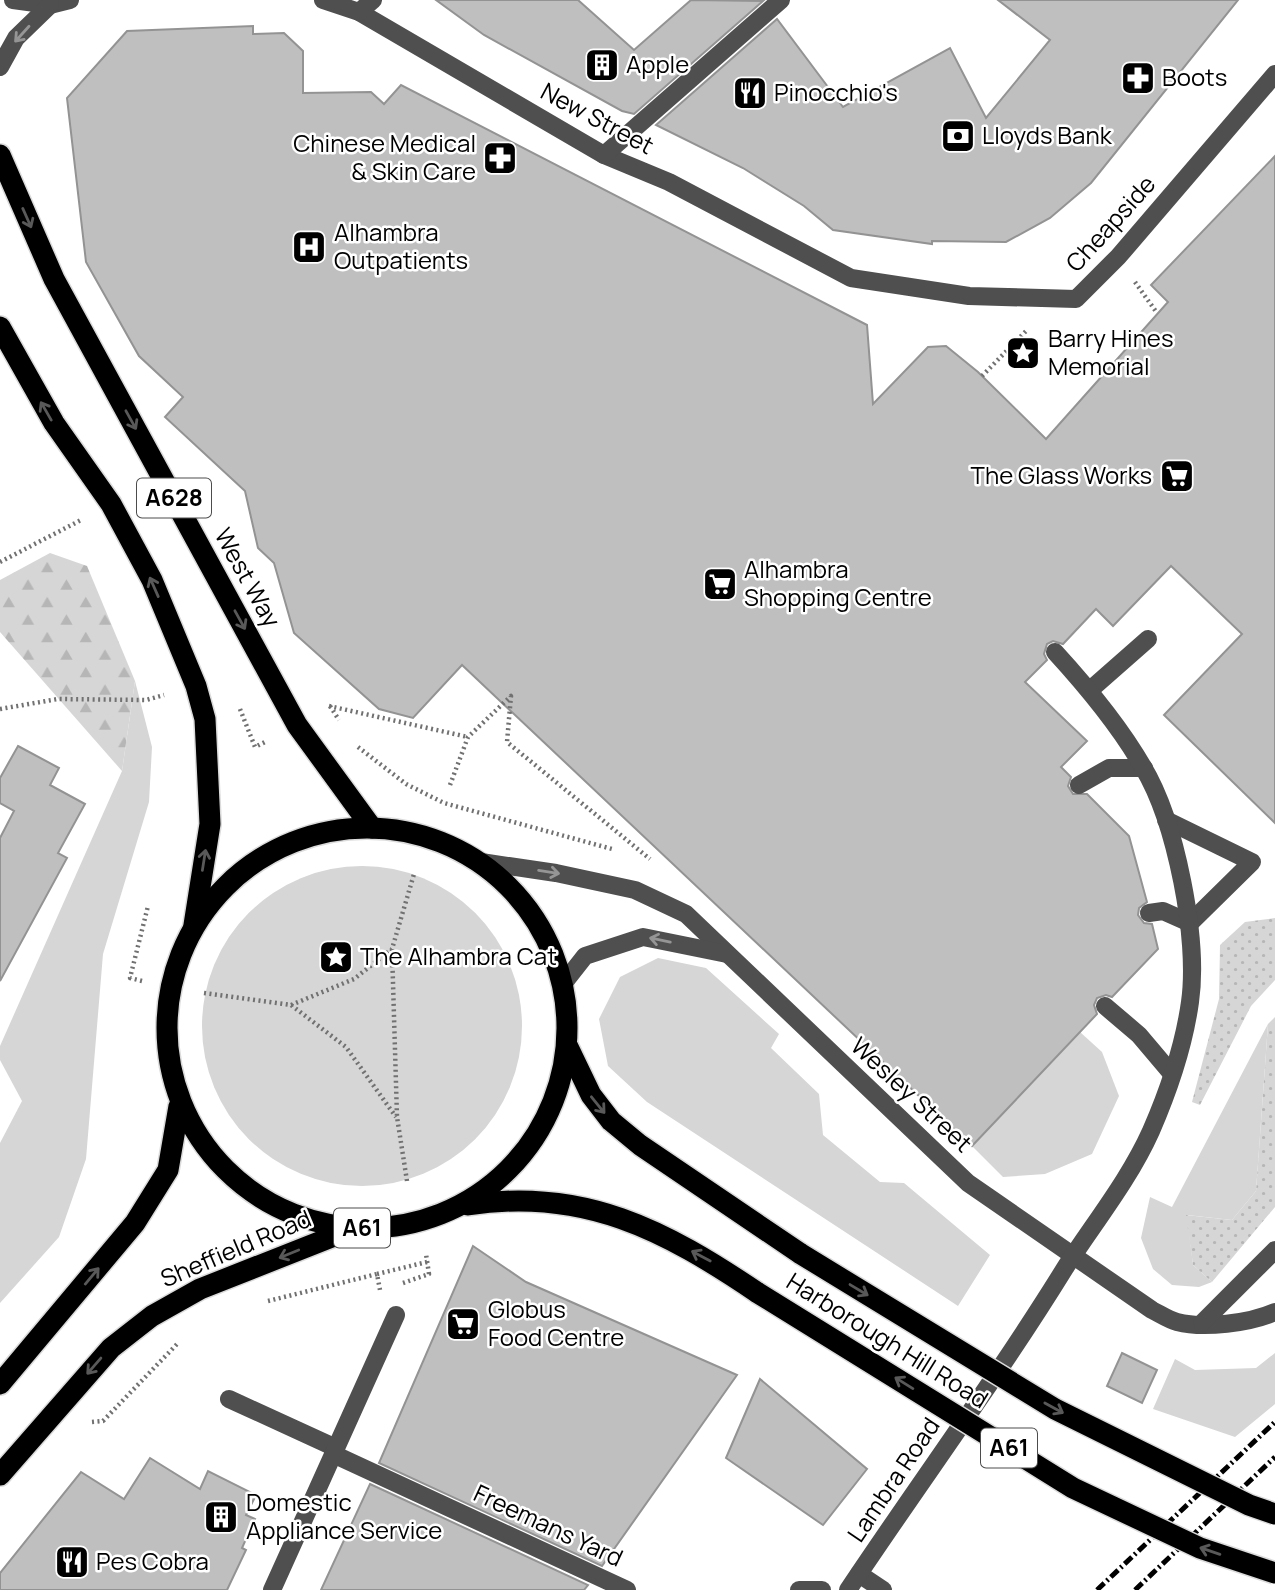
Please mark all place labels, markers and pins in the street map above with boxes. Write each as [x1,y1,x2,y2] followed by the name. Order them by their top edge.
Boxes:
[583,46,621,84] building icon: Apple
[626,47,689,80] place label: Apple
[1119,59,1157,97] pharmacy icon: Boots
[1162,60,1227,93] place label: Boots
[731,74,769,112] restaurant icon: Pinocchio's
[774,75,898,108] place label: Pinocchio's
[939,117,977,155] bank icon: Lloyds Bank
[982,118,1113,151] place label: Lloyds Bank
[293,126,476,187] place label: Chinese Medical & Skin Care
[481,139,519,177] pharmacy icon: Chinese Medical & Skin Care
[334,215,468,276] place label: Alhambra Outpatients
[290,228,328,266] hospital icon: Alhambra Outpatients
[1048,321,1174,382] place label: Barry Hines Memorial
[1004,334,1042,372] place icon: Barry Hines Memorial
[1158,457,1196,495] supermarket icon: The Glass Works
[971,458,1152,491] place label: The Glass Works
[744,552,932,613] place label: Alhambra Shopping Centre
[701,565,739,603] supermarket icon: Alhambra Shopping Centre
[317,938,355,976] place icon: The Alhambra Cat
[360,939,557,972] place label: The Alhambra Cat
[488,1292,624,1353] place label: Globus Food Centre
[444,1305,482,1343] supermarket icon: Globus Food Centre
[246,1485,442,1546] place label: Domestic Appliance Service
[202,1498,240,1536] building icon: Domestic Appliance Service
[53,1543,91,1581] restaurant icon: Pes Cobra
[96,1544,209,1577] place label: Pes Cobra

